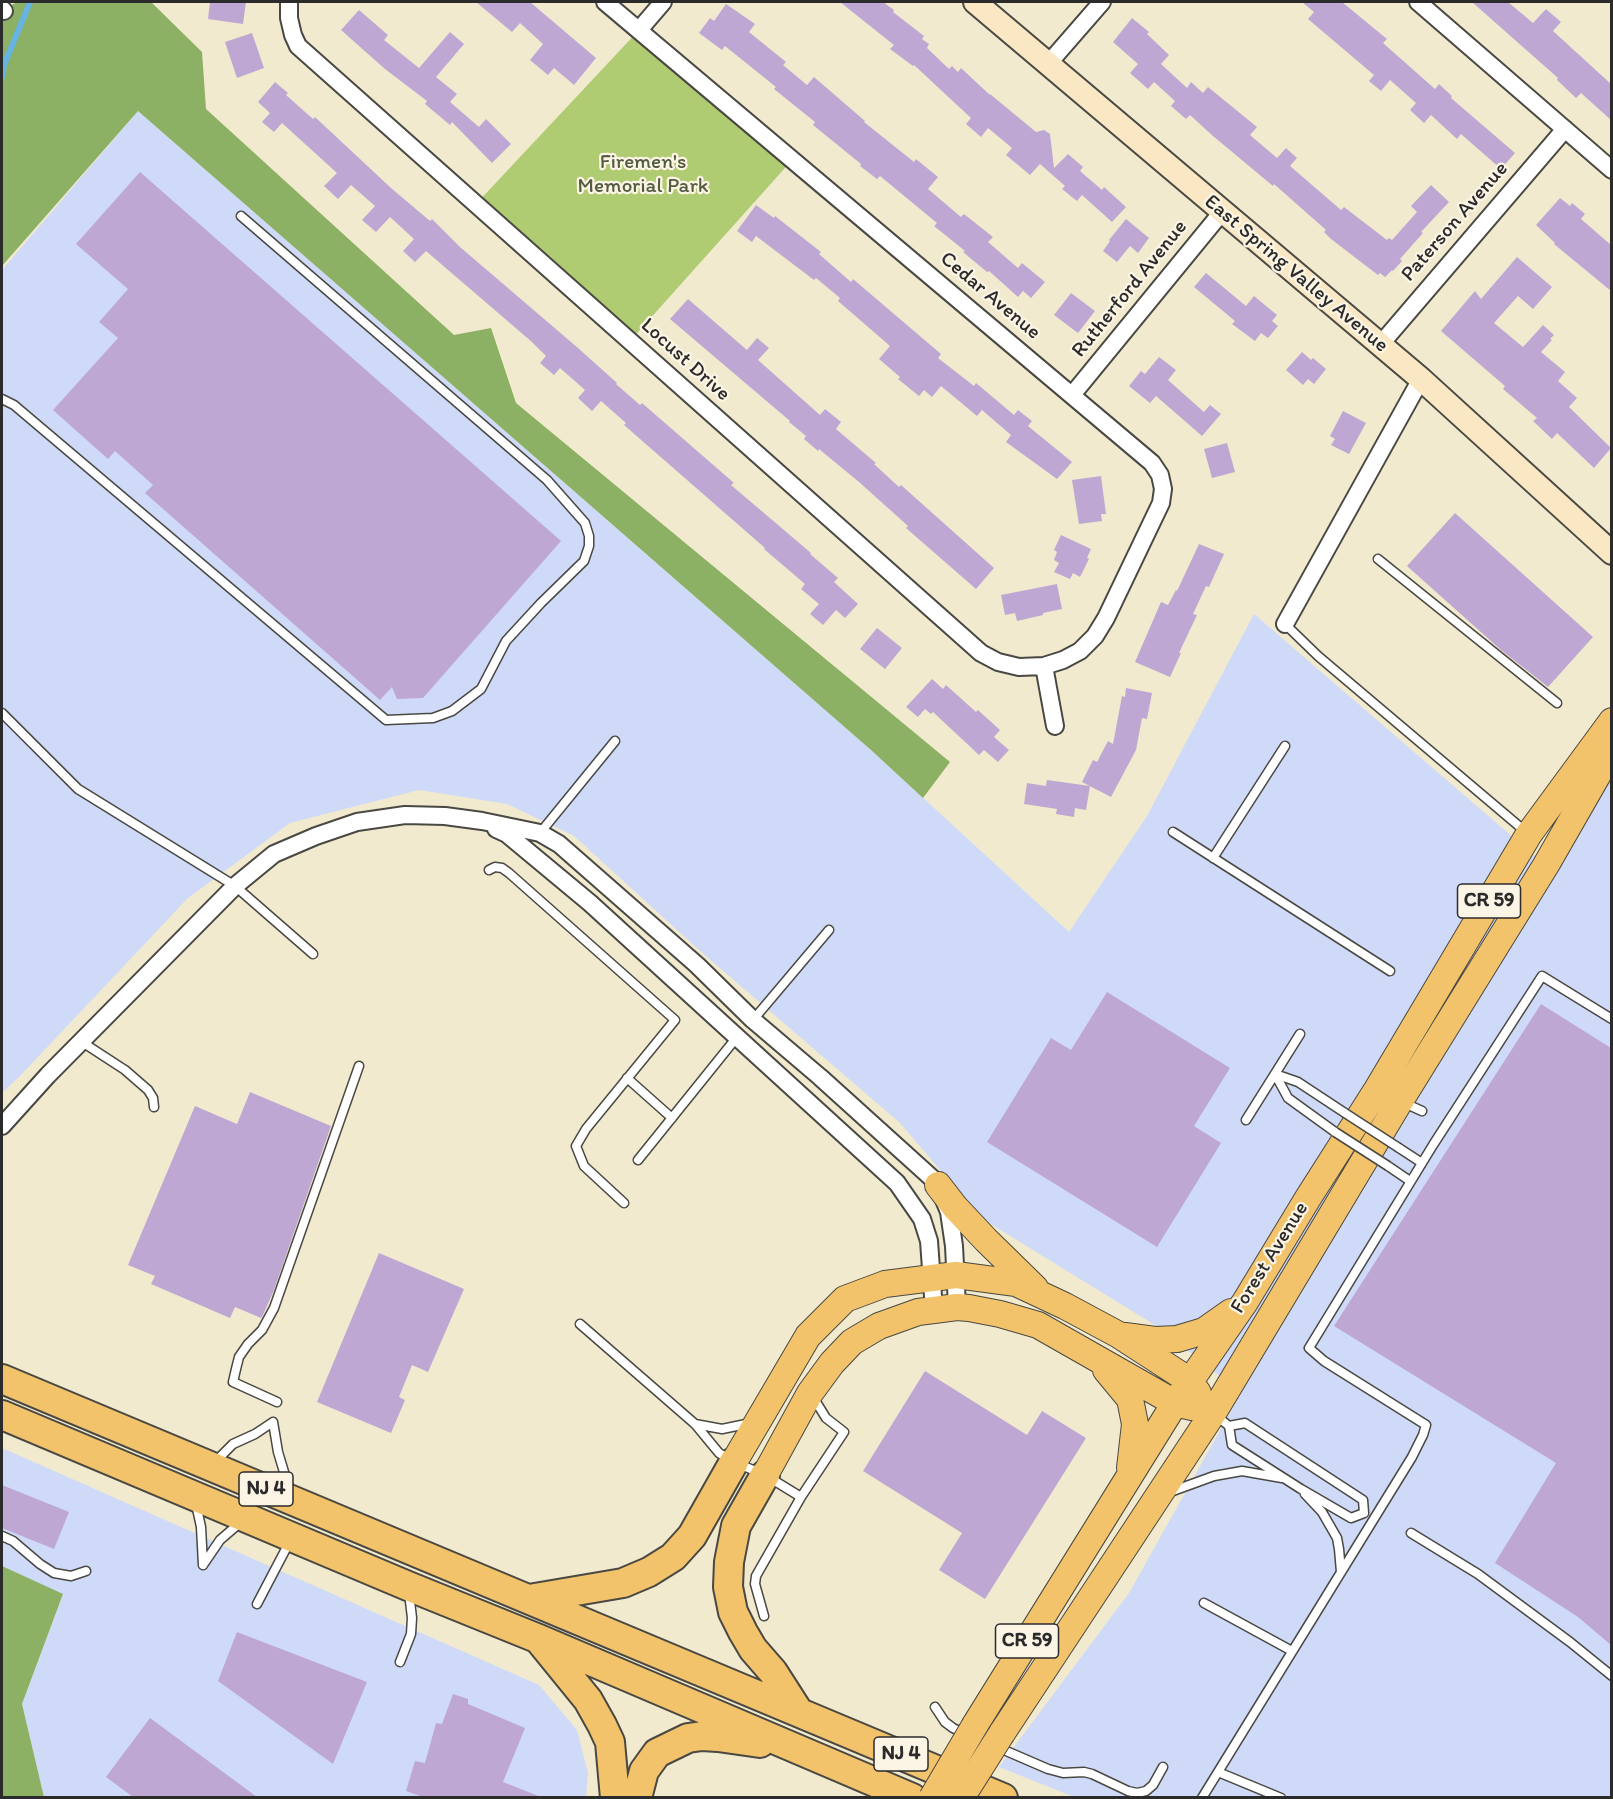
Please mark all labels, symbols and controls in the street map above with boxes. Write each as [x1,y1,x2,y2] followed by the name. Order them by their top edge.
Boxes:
[577,150,709,200] park label: Firemen's Memorial Park
[1396,157,1514,287] street label: Paterson Avenue
[1199,190,1393,358] street label: East Spring Valley Avenue
[1067,215,1193,363] street label: Rutherford Avenue
[935,247,1045,345] street label: Cedar Avenue
[635,313,735,407] street label: Locust Drive
[1458,884,1520,918] road number: CR 59
[1226,1198,1314,1318] street label: Forest Avenue
[239,1472,293,1506] road number: NJ 4
[996,1624,1058,1658] road number: CR 59
[874,1737,928,1771] road number: NJ 4

